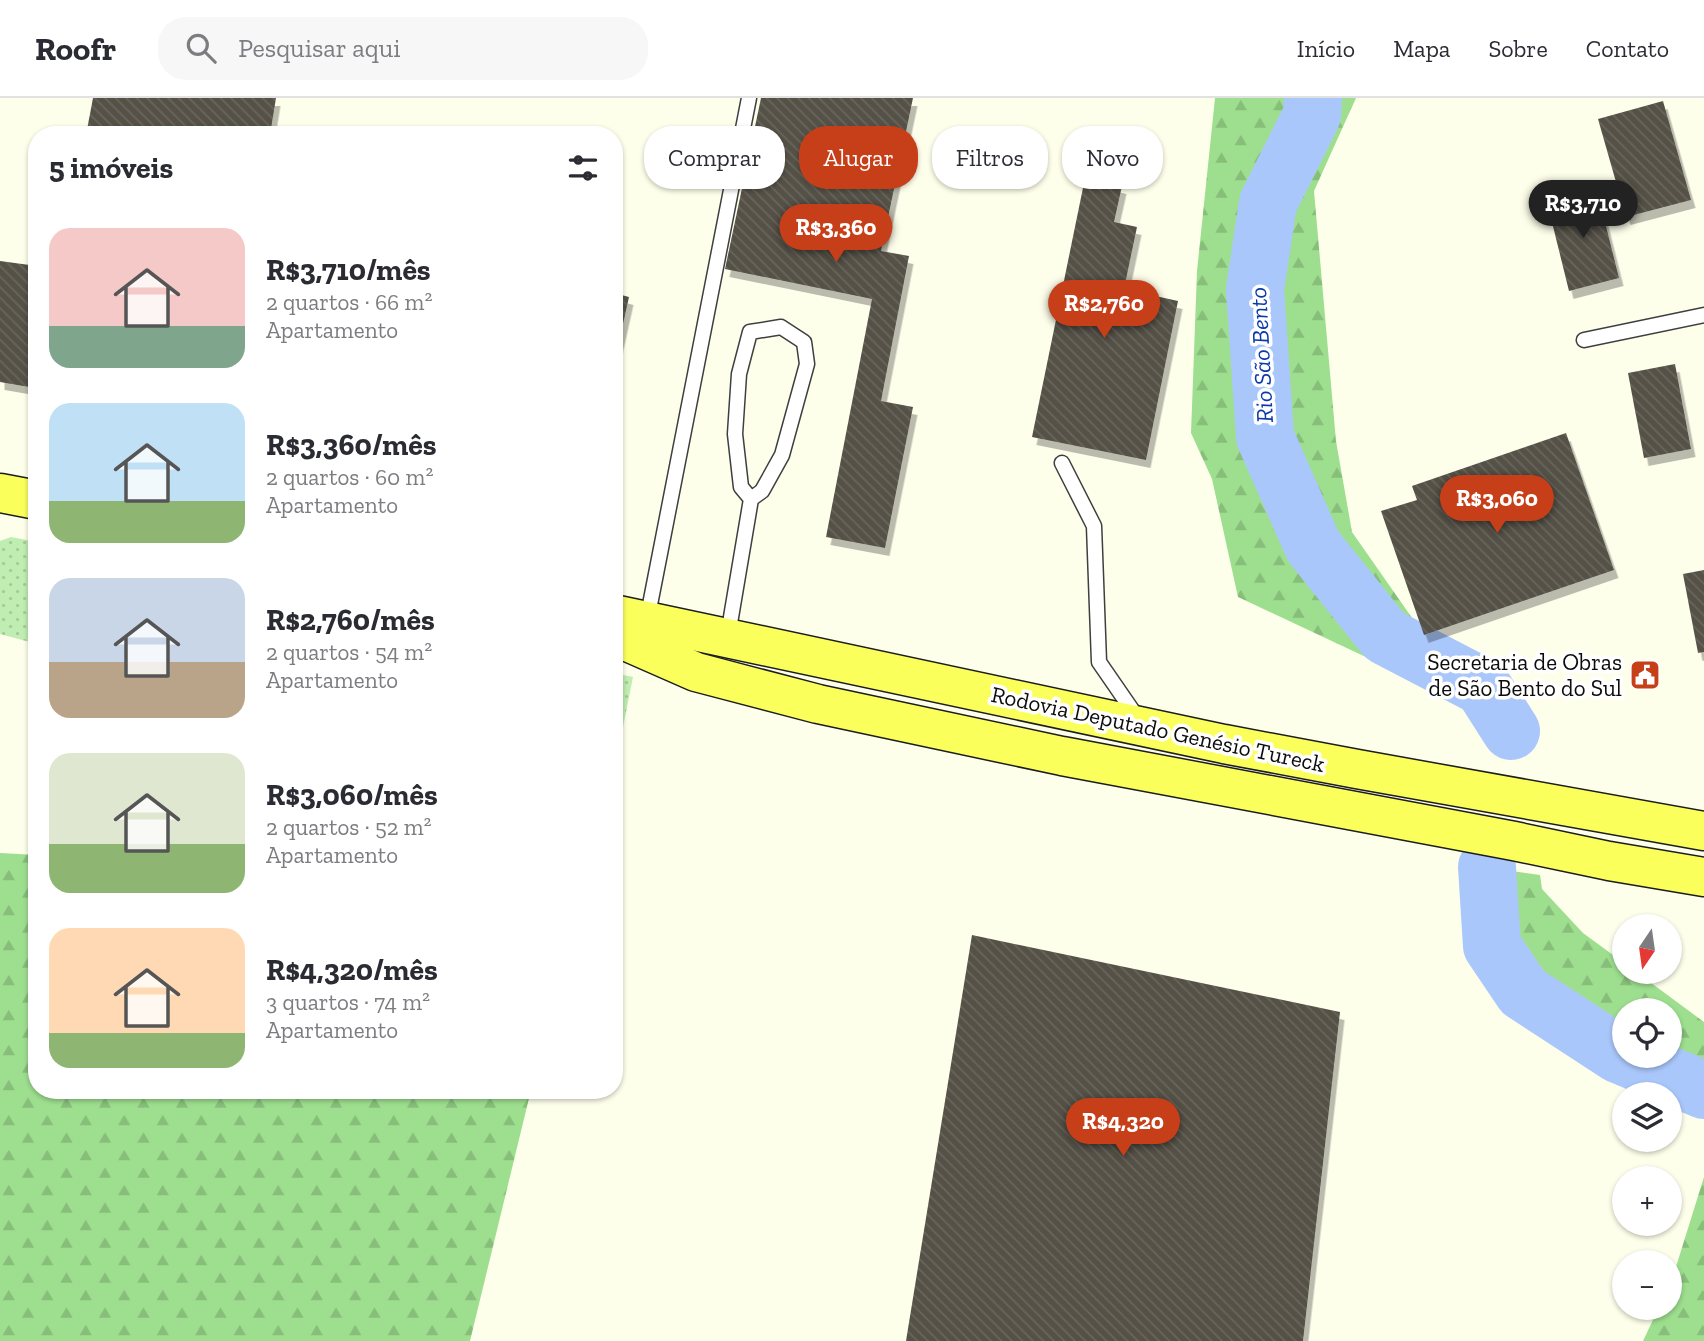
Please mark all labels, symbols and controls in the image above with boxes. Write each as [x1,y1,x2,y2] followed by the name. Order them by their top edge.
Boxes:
[158,17,648,80] search box
[35,29,116,68] text: Roofr
[182,29,220,67] icon: search
[238,32,401,64] text: Pesquisar aqui
[1297,34,1355,63] text: Início
[1393,34,1450,63] text: Mapa
[1488,34,1548,63] text: Sobre
[1586,34,1669,63] text: Contato
[644,126,785,189] chip: Comprar
[799,126,918,189] chip: Alugar
[932,126,1048,189] chip: Filtros
[1062,126,1163,189] chip: Novo
[564,149,602,187] icon: filters
[49,150,173,186] text: 5 imóveis
[1518,180,1648,240] pin: R$3,710
[1545,189,1621,217] text: R$3,710
[771,204,901,264] pin: R$3,360
[795,213,877,241] text: R$3,360
[266,252,431,288] text: R$3,710/mês
[105,256,189,340] icon: home
[1039,280,1169,340] pin: R$2,760
[1243,287,1279,423] water label: Rio São Bento
[266,288,432,316] text: 2 quartos · 66 m²
[1064,289,1144,317] text: R$2,760
[266,316,398,344] text: Apartamento
[266,427,437,463] text: R$3,360/mês
[105,431,189,515] icon: home
[266,463,433,491] text: 2 quartos · 60 m²
[1432,476,1562,535] pin: R$3,060
[1456,484,1538,512] text: R$3,060
[266,491,398,519] text: Apartamento
[266,602,435,638] text: R$2,760/mês
[105,606,189,690] icon: home
[266,638,432,666] text: 2 quartos · 54 m²
[1427,648,1622,702] place label: Secretaria de Obras de São Bento do Sul
[1628,658,1662,692] public building icon: Secretaria de Obras de São Bento do Sul
[266,666,398,694] text: Apartamento
[989,680,1327,778] street label: Rodovia Deputado Genésio Tureck
[266,777,438,813] text: R$3,060/mês
[105,781,189,865] icon: home
[266,813,432,841] text: 2 quartos · 52 m²
[266,841,398,869] text: Apartamento
[1612,914,1682,984] north arrow
[1612,914,1682,1320] map controls
[266,952,438,988] text: R$4,320/mês
[105,956,189,1040] icon: home
[266,988,430,1016] text: 3 quartos · 74 m²
[1612,998,1682,1068] button: locate
[266,1016,398,1044] text: Apartamento
[1612,1082,1682,1152] button: layers
[1058,1098,1188,1158] pin: R$4,320
[1082,1107,1164,1135] text: R$4,320
[1612,1166,1682,1236] button: +
[1612,1250,1682,1320] button: −

